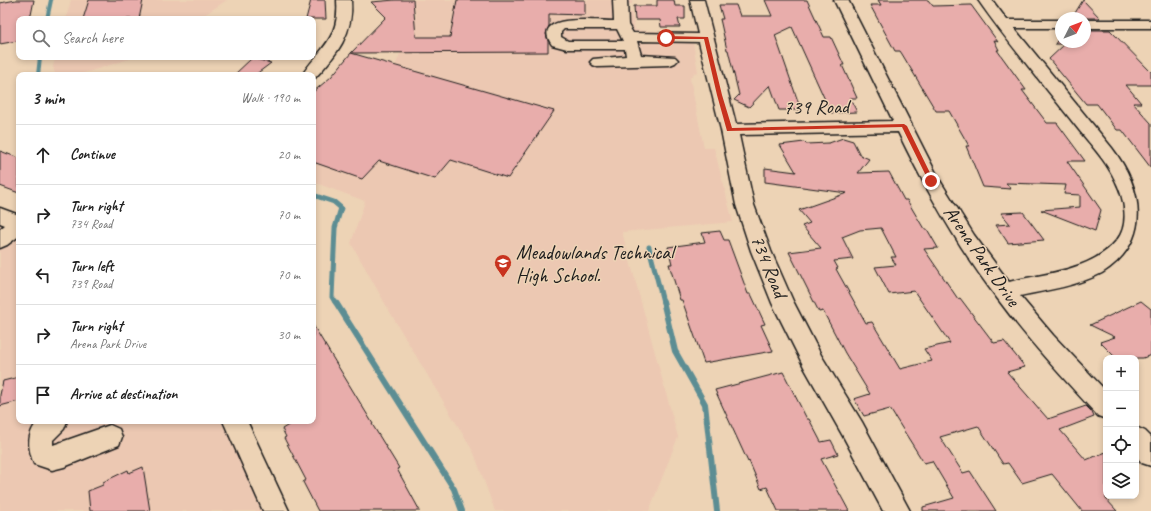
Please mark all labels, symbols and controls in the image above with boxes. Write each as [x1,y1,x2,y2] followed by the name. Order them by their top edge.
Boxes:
[1055,12,1091,48] north arrow
[16,16,316,60] search box
[30,27,52,49] icon: search
[62,29,123,48] text: Search here
[657,29,675,47] route start
[32,88,65,109] text: 3 min
[241,90,300,106] text: Walk · 190 m
[783,94,852,120] street label: 739 Road
[32,144,54,166] icon: ahead
[70,145,115,164] text: Continue
[278,147,300,163] text: 20 m
[922,172,940,190] route end
[70,197,123,216] text: Turn right
[938,201,1027,312] street label: Arena Park Drive
[32,204,54,226] icon: right
[278,207,300,223] text: 70 m
[70,216,112,232] text: 734 Road
[745,231,794,304] street label: 734 Road
[516,240,677,288] place label: Meadowlands Technical High School.
[493,253,513,278] school or university icon: Meadowlands Technical High School.
[70,257,113,276] text: Turn left
[32,264,54,286] icon: left
[278,267,300,283] text: 70 m
[70,276,112,292] text: 739 Road
[70,317,123,336] text: Turn right
[32,324,54,346] icon: right
[278,327,300,343] text: 30 m
[70,336,146,352] text: Arena Park Drive
[1103,355,1139,499] map controls
[1103,355,1139,391] button: +
[32,384,54,406] icon: arrive
[70,385,177,404] text: Arrive at destination
[1103,391,1139,427] button: −
[1103,427,1139,463] button: locate
[1103,463,1139,499] button: layers

